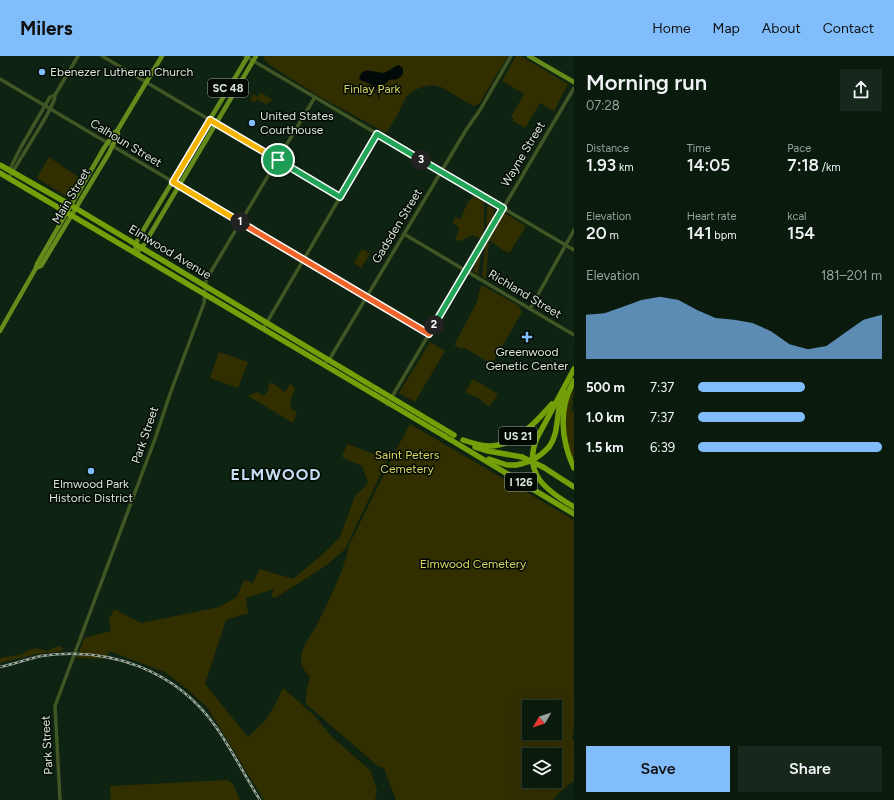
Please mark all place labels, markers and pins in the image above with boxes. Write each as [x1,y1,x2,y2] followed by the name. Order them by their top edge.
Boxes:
[50,65,194,79] place label: Ebenezer Lutheran Church
[37,67,47,77] marker: Ebenezer Lutheran Church
[260,109,334,137] place label: United States Courthouse
[247,118,257,128] marker: United States Courthouse
[261,143,295,177] pin
[411,150,431,170] pin: 3
[230,212,250,232] pin: 1
[424,315,444,335] pin: 2
[521,331,533,343] marker: Greenwood Genetic Center
[486,345,568,373] place label: Greenwood Genetic Center
[86,466,96,476] marker: Elmwood Park Historic District
[49,477,134,505] place label: Elmwood Park Historic District

